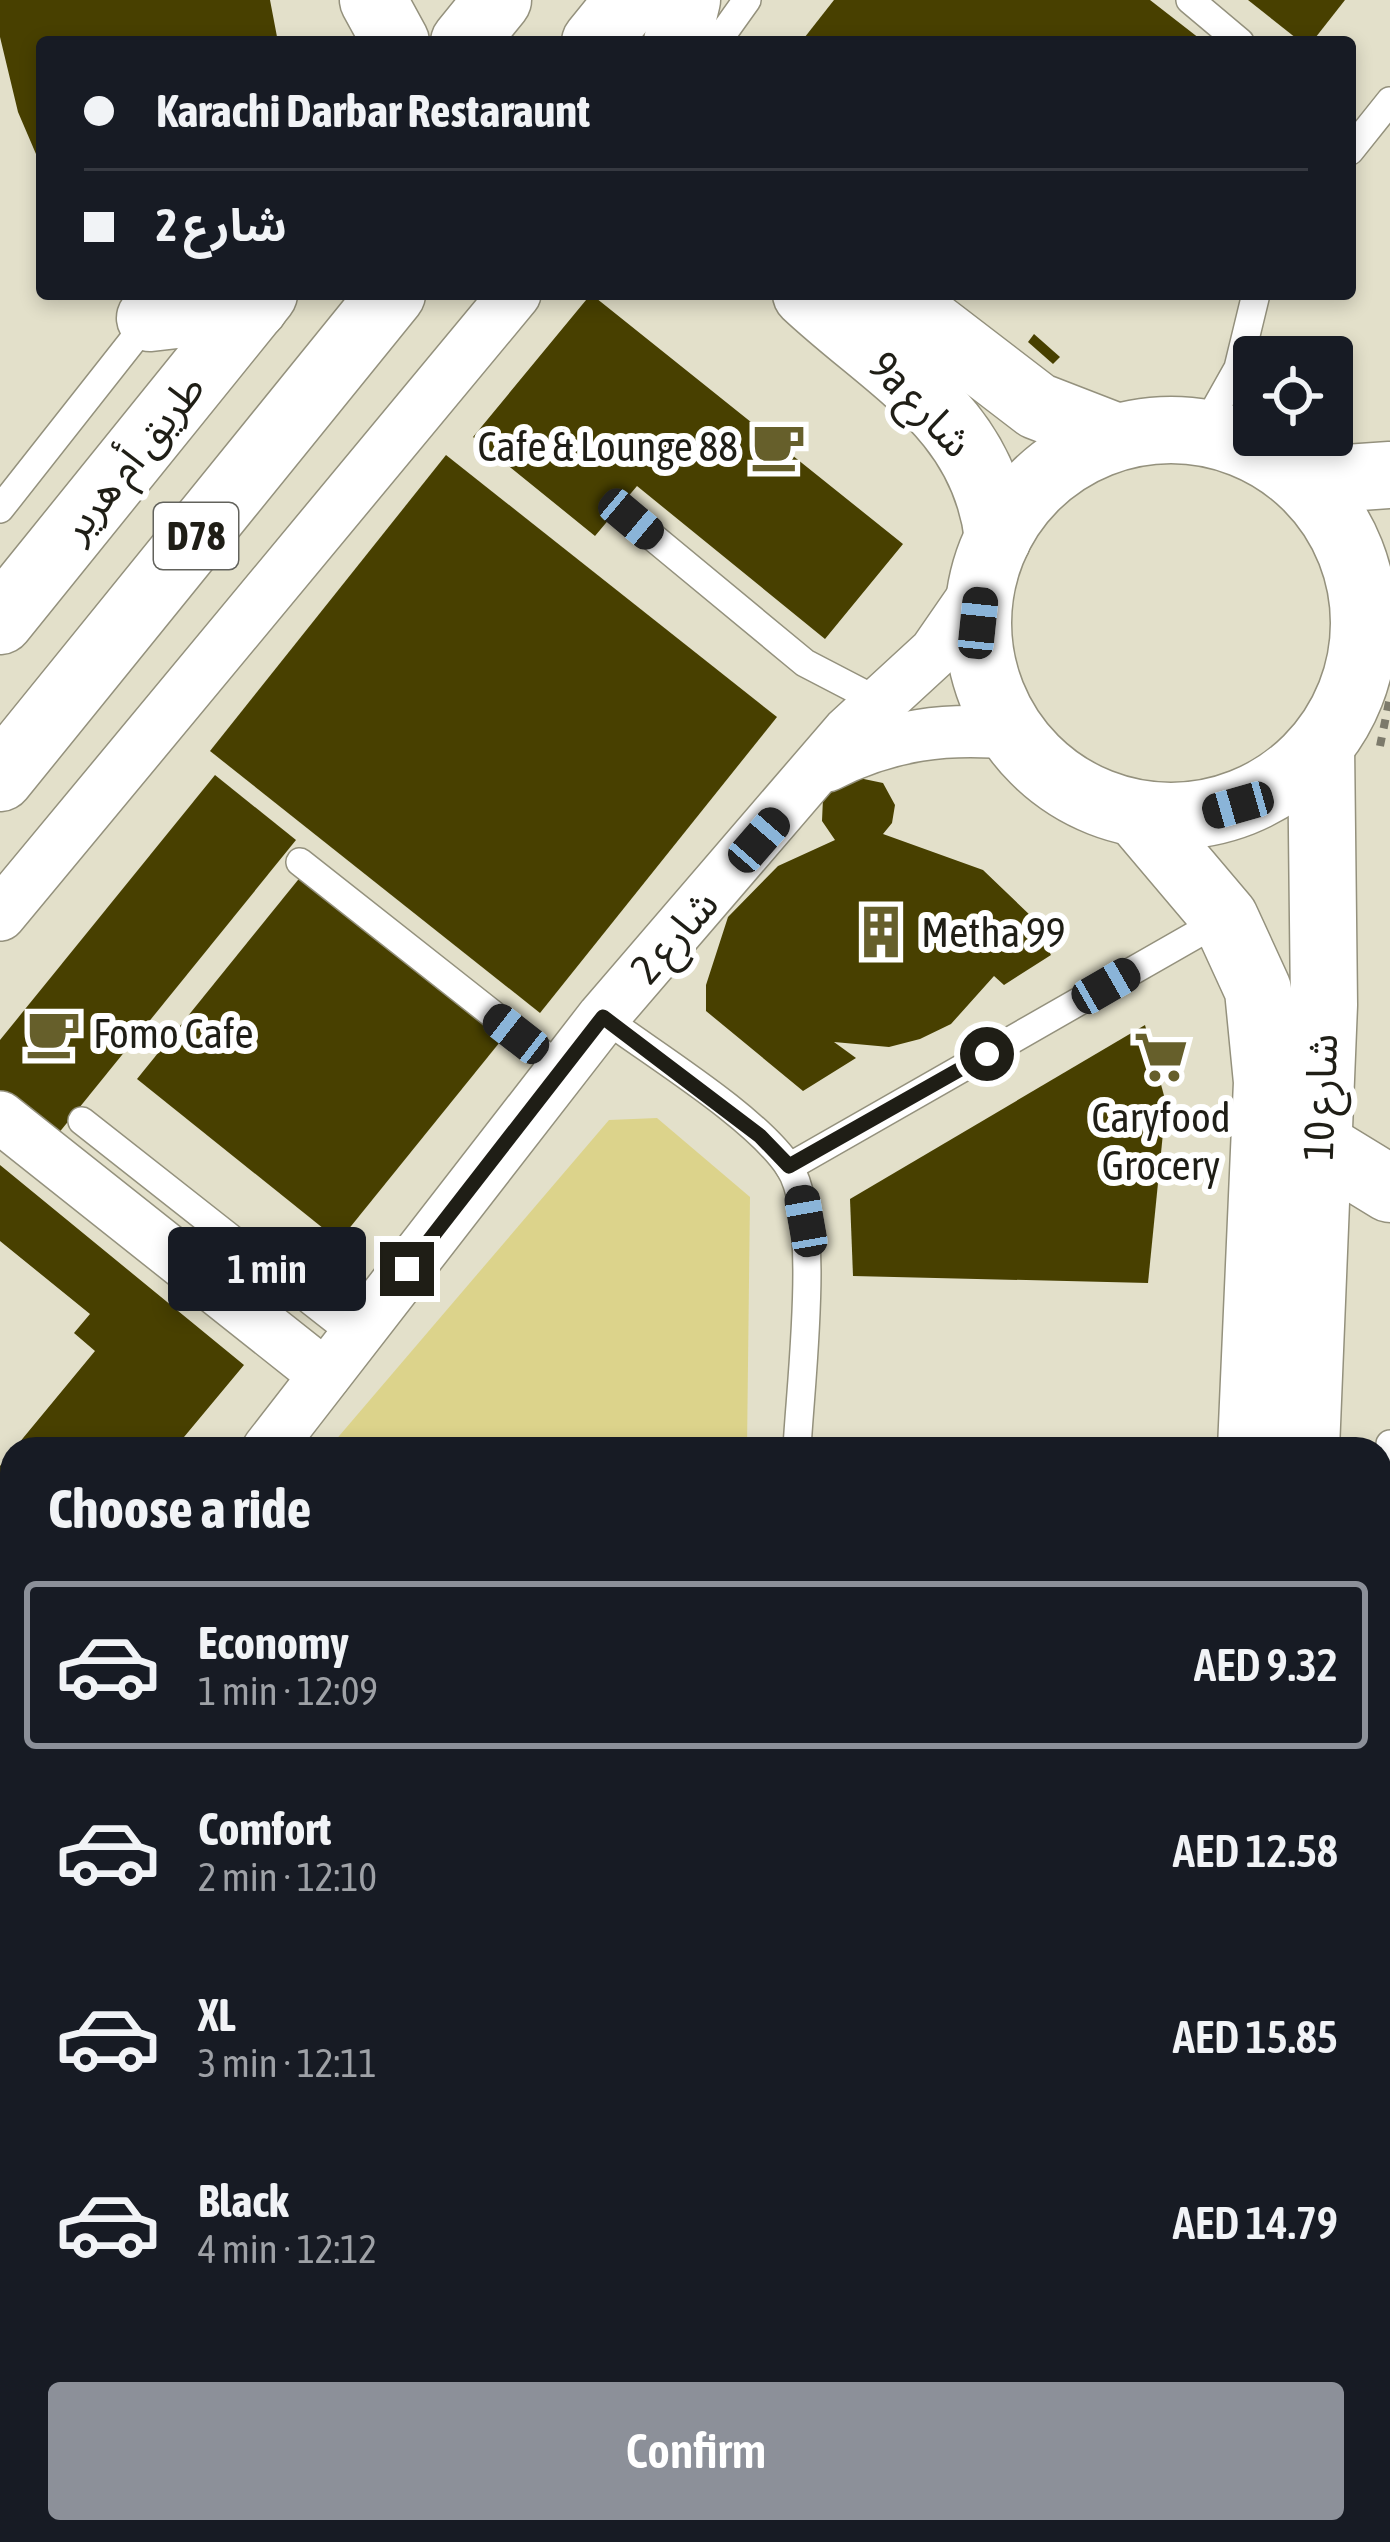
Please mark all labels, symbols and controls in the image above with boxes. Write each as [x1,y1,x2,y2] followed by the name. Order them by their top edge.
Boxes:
[156,85,590,137] text: Karachi Darbar Restaraunt
[156,199,287,251] text: شارع 2
[1233,336,1353,456] map controls
[1233,336,1353,456] button: locate
[854,342,982,472] street label: 9a شارع
[48,363,220,557] street label: طريق أم هرير
[749,417,807,475] cafe icon: Cafe & Lounge 88
[477,422,738,470] place label: Cafe & Lounge 88
[592,482,670,556] car
[154,503,238,569] road number: D78
[956,585,1000,661] car
[1198,778,1278,832] car
[722,801,796,879] car
[621,880,733,998] street label: شارع 2
[852,903,910,961] building icon: Metha 99
[921,908,1065,956] place label: Metha 99
[1066,952,1146,1020] car
[477,998,555,1070] car
[24,1004,82,1062] cafe icon: Fomo Cafe
[93,1009,254,1057] place label: Fomo Cafe
[960,1027,1014,1081] route start
[1132,1028,1190,1086] supermarket icon: Caryfood Grocery
[1294,1033,1354,1162] street label: شارع 10
[1091,1093,1231,1189] place label: Caryfood Grocery
[782,1182,830,1260] car
[167,1227,365,1311] callout: 1 min
[380,1242,434,1296] route end
[227,1247,307,1291] text: 1 min
[48,1478,311,1539] text: Choose a ride
[54,1611,162,1719] icon: car
[198,1617,349,1669] text: Economy
[1194,1639,1338,1691] text: AED 9.32
[198,1669,378,1713] text: 1 min · 12:09
[54,1797,162,1905] icon: car
[198,1803,331,1855] text: Comfort
[1173,1825,1338,1877] text: AED 12.58
[198,1855,377,1899] text: 2 min · 12:10
[54,1983,162,2091] icon: car
[198,1989,236,2041] text: XL
[1173,2011,1338,2063] text: AED 15.85
[198,2041,377,2085] text: 3 min · 12:11
[54,2169,162,2277] icon: car
[198,2175,289,2227] text: Black
[1173,2197,1338,2249] text: AED 14.79
[198,2227,377,2271] text: 4 min · 12:12
[48,2382,1344,2520] button: Confirm

